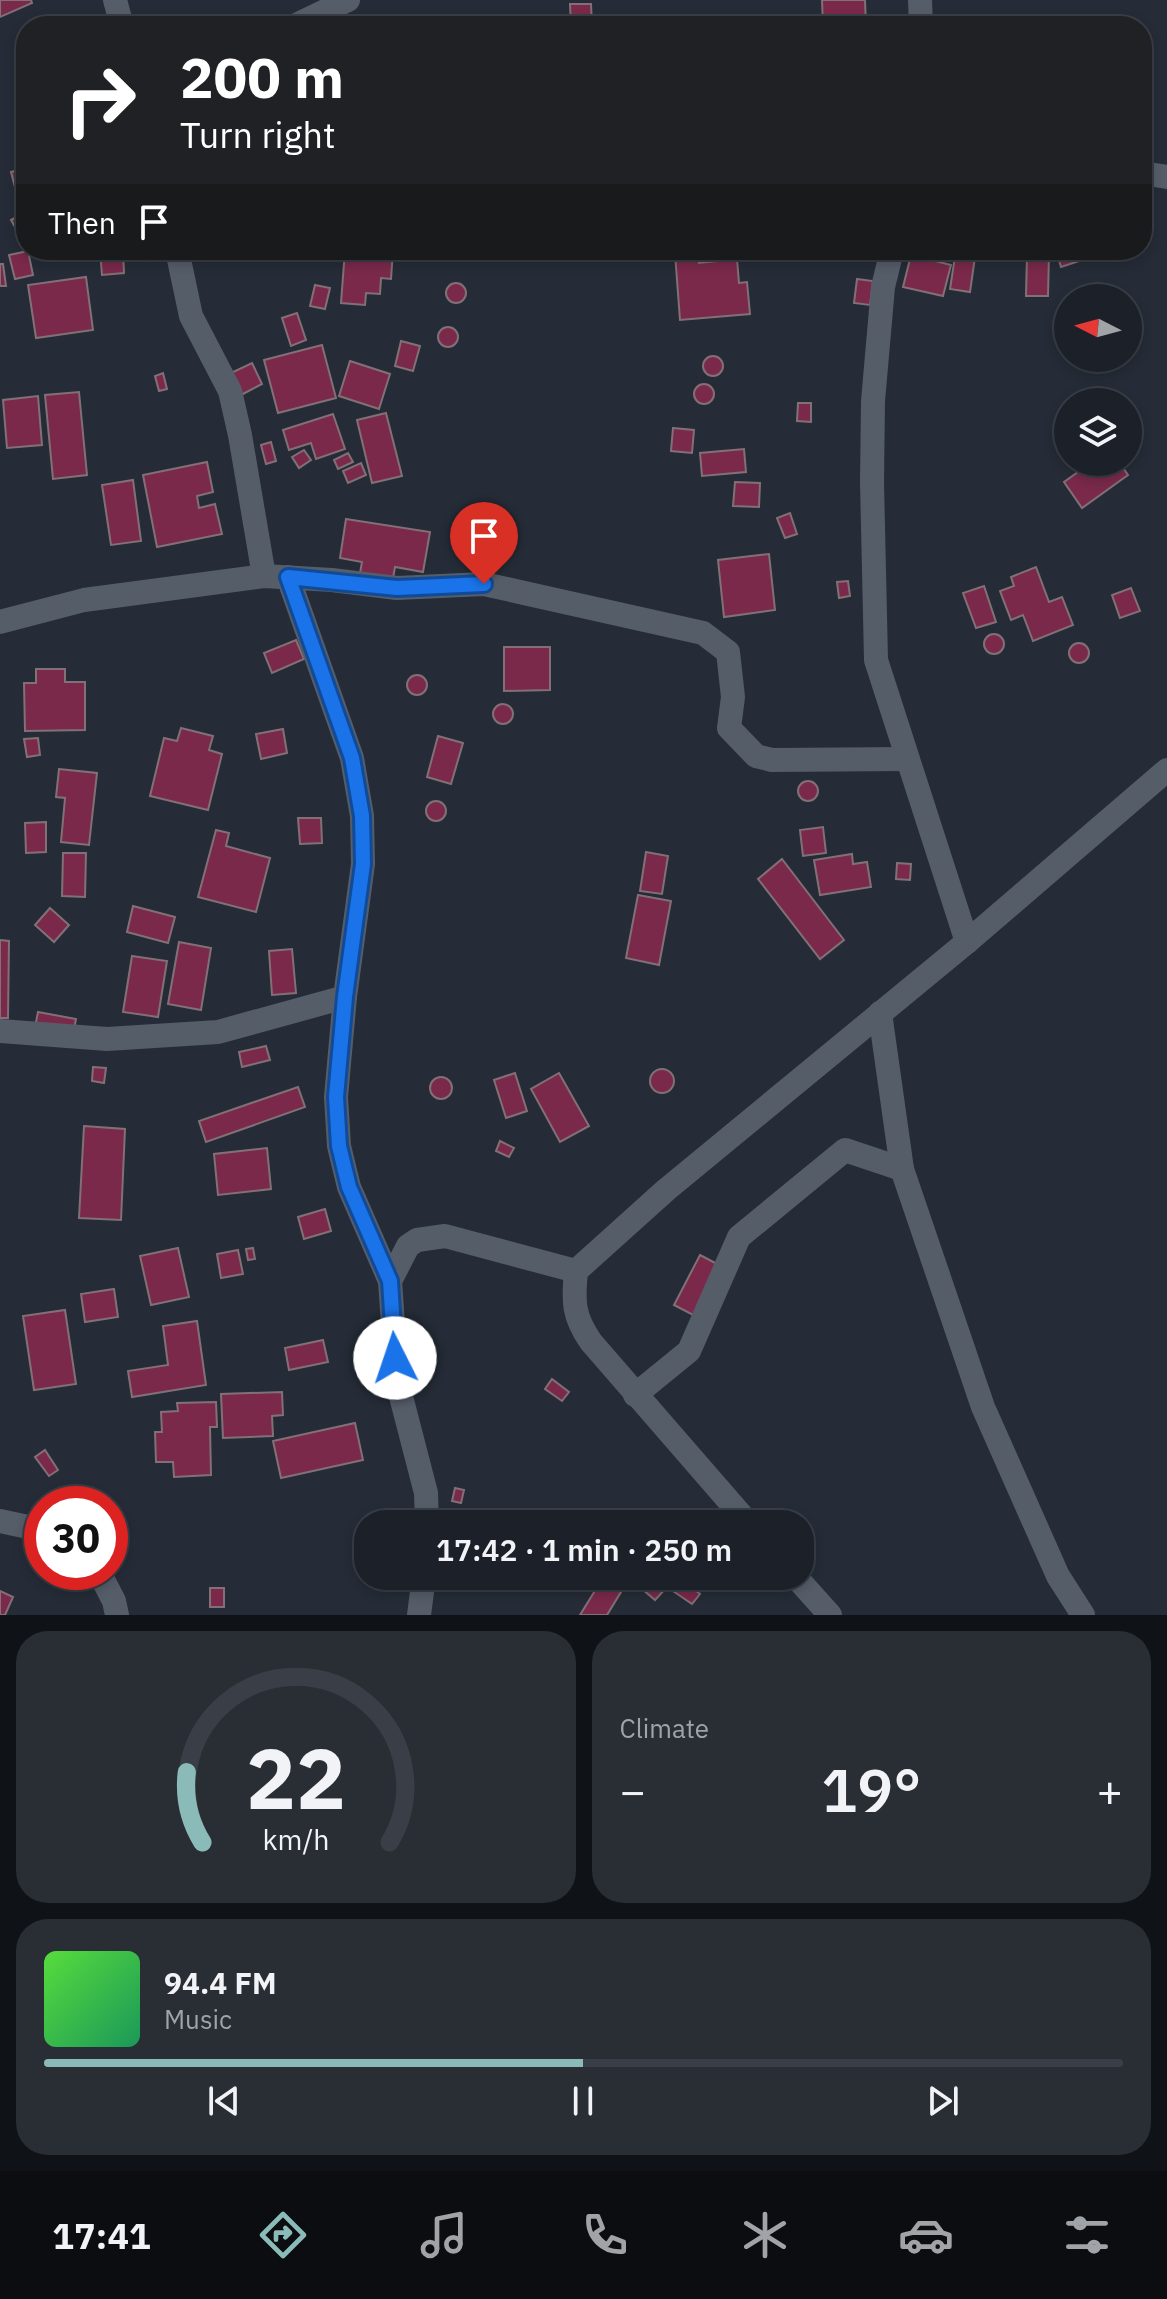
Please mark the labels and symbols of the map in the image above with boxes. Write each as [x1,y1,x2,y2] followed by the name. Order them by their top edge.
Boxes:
[1054,284,1142,372] north arrow
[450,502,518,584] pin
[353,1316,437,1400] position arrow
[24,1486,128,1590] speed limit sign: 30

